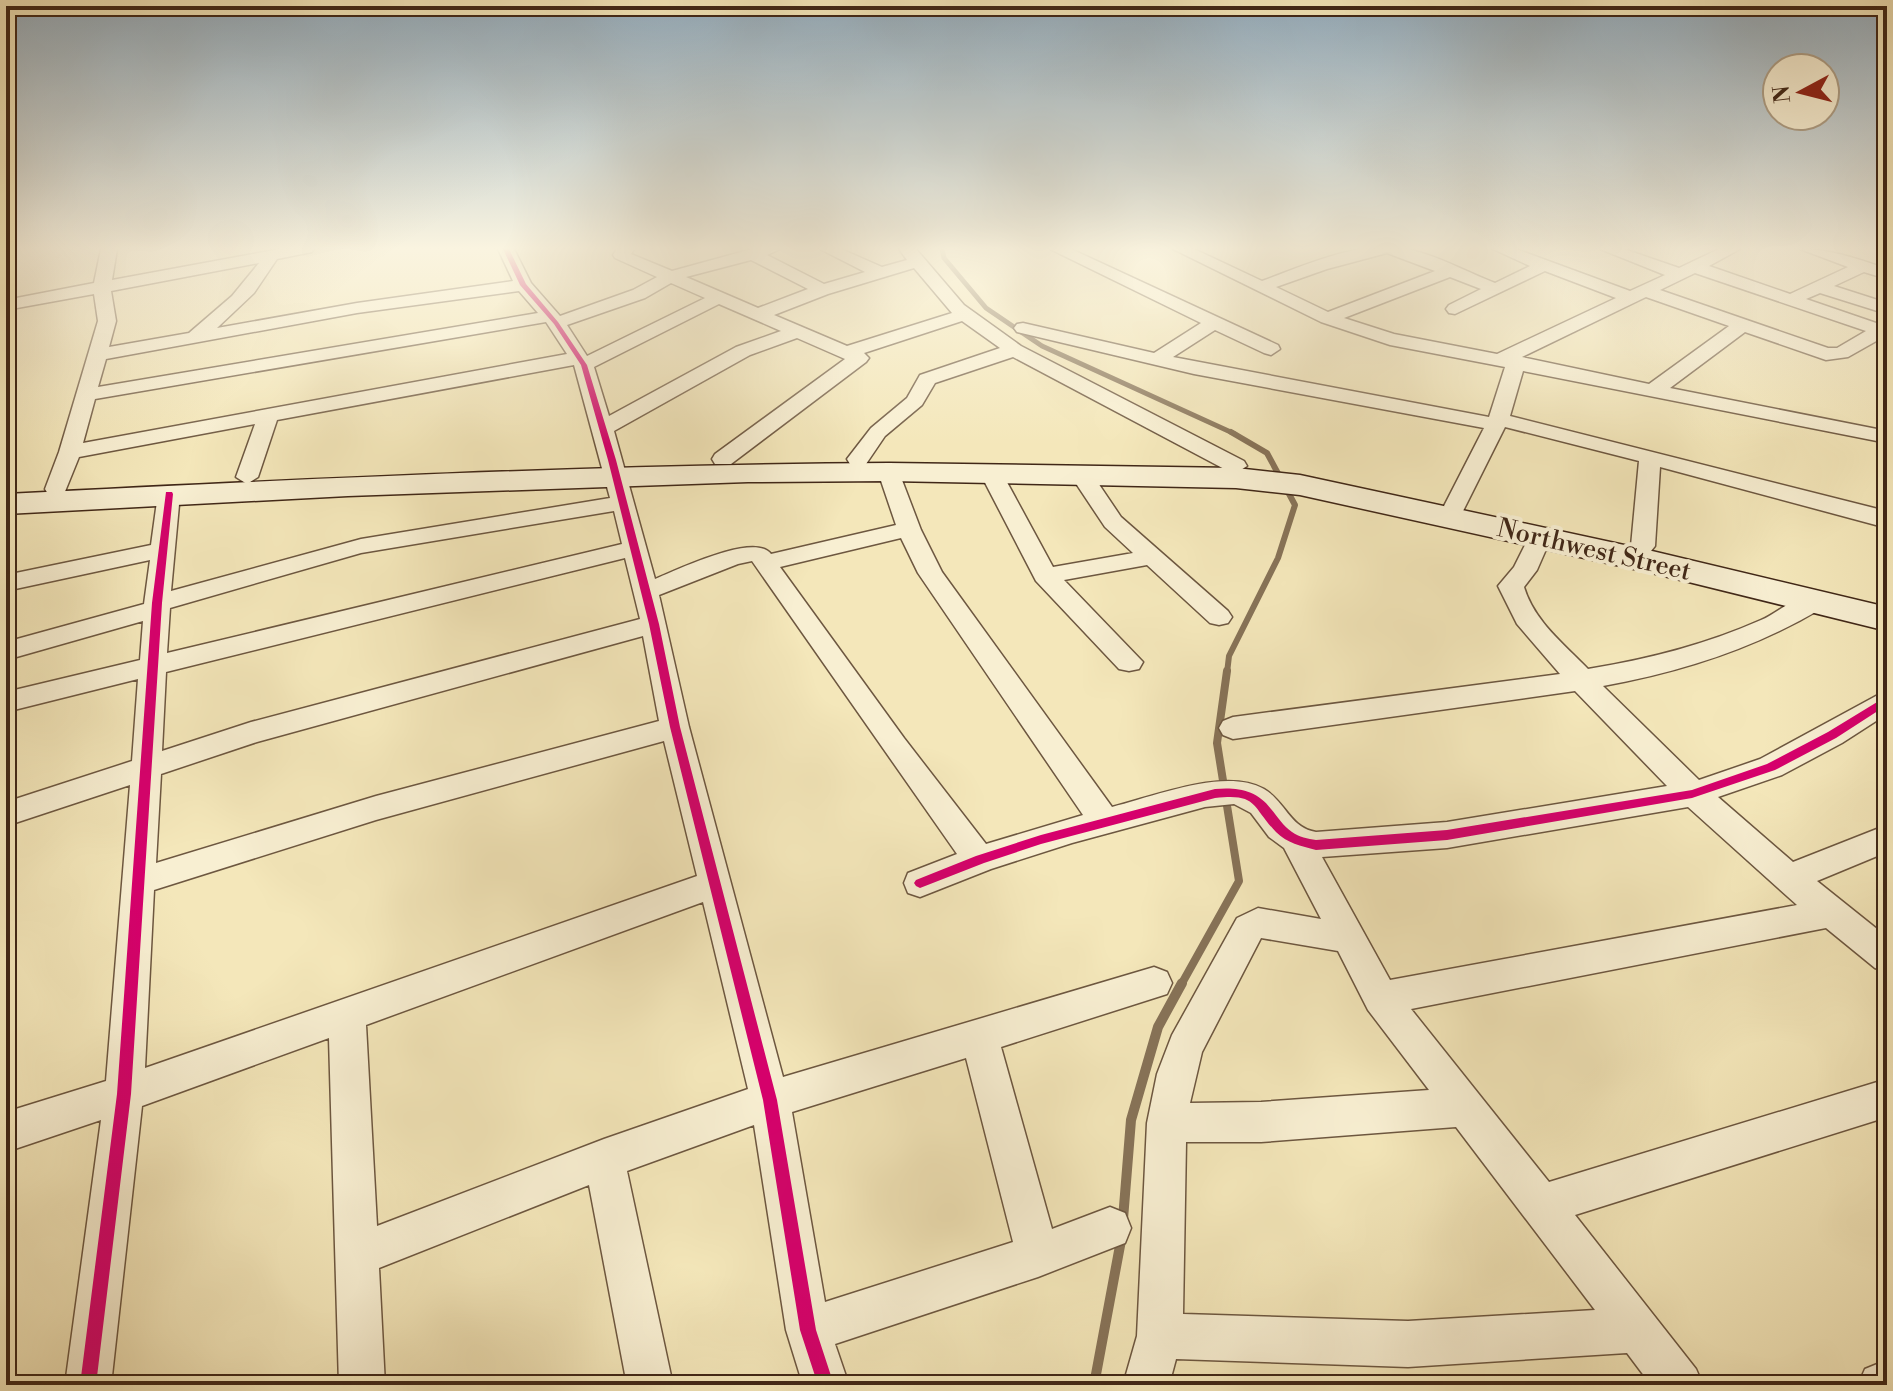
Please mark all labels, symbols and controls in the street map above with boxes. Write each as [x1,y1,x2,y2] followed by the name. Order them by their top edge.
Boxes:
[1761,52,1841,132] north arrow
[1768,83,1797,105] text: N
[1494,512,1694,588] street label: Northwest Street

